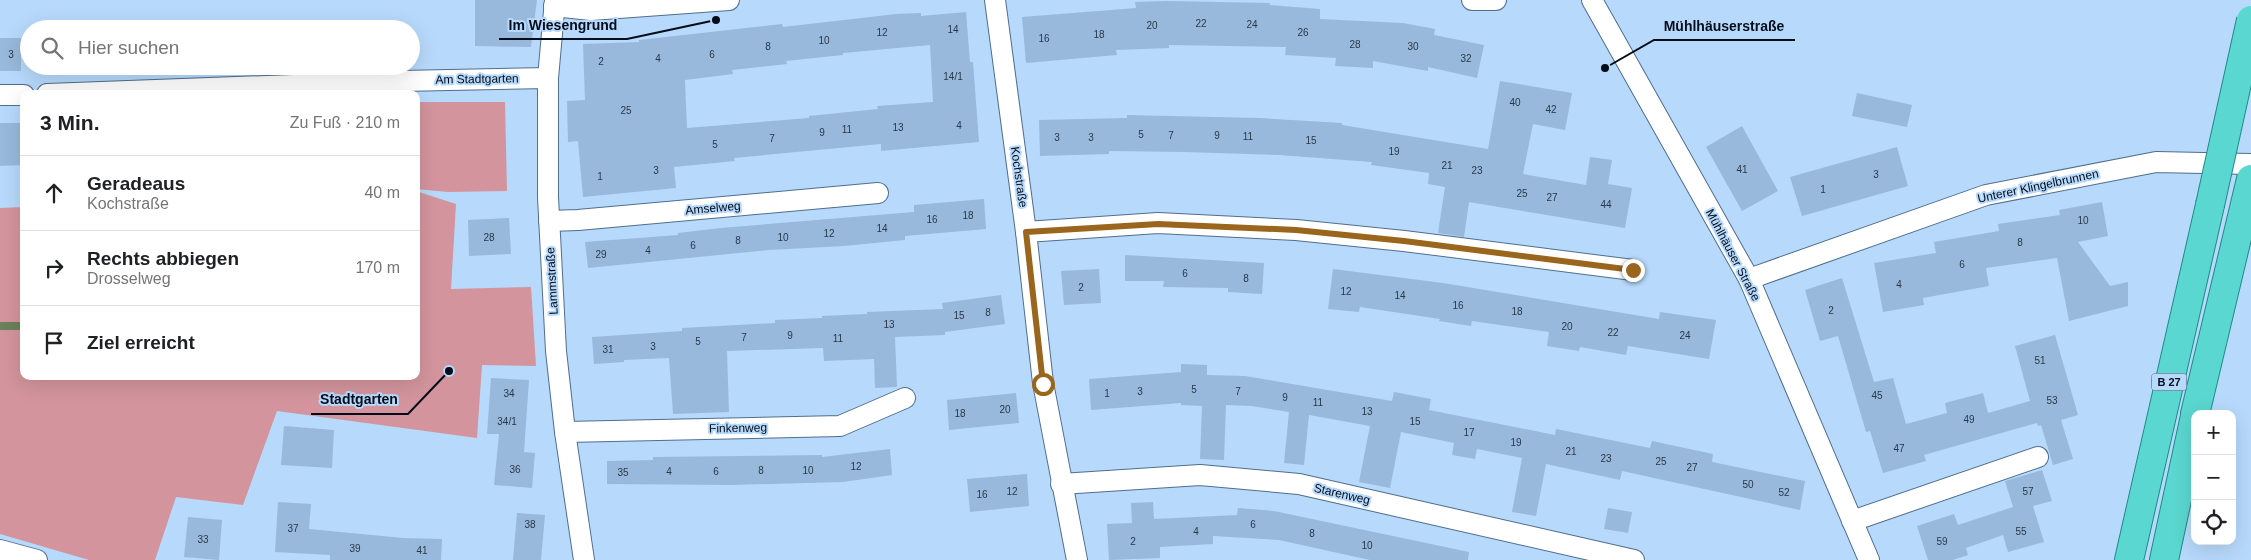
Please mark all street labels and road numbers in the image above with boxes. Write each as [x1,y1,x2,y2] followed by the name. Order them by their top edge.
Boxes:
[435,71,519,87] street label: Am Stadtgarten
[1008,146,1030,209] street label: Kochstraße
[1976,166,2100,206] street label: Unterer Klingelbrunnen
[685,199,741,217] street label: Amselweg
[1703,207,1763,304] street label: Mühlhäuser Straße
[543,247,561,315] street label: Lammstraße
[2152,374,2186,391] road number: B 27
[709,420,767,436] street label: Finkenweg
[1312,481,1372,507] street label: Starenweg

